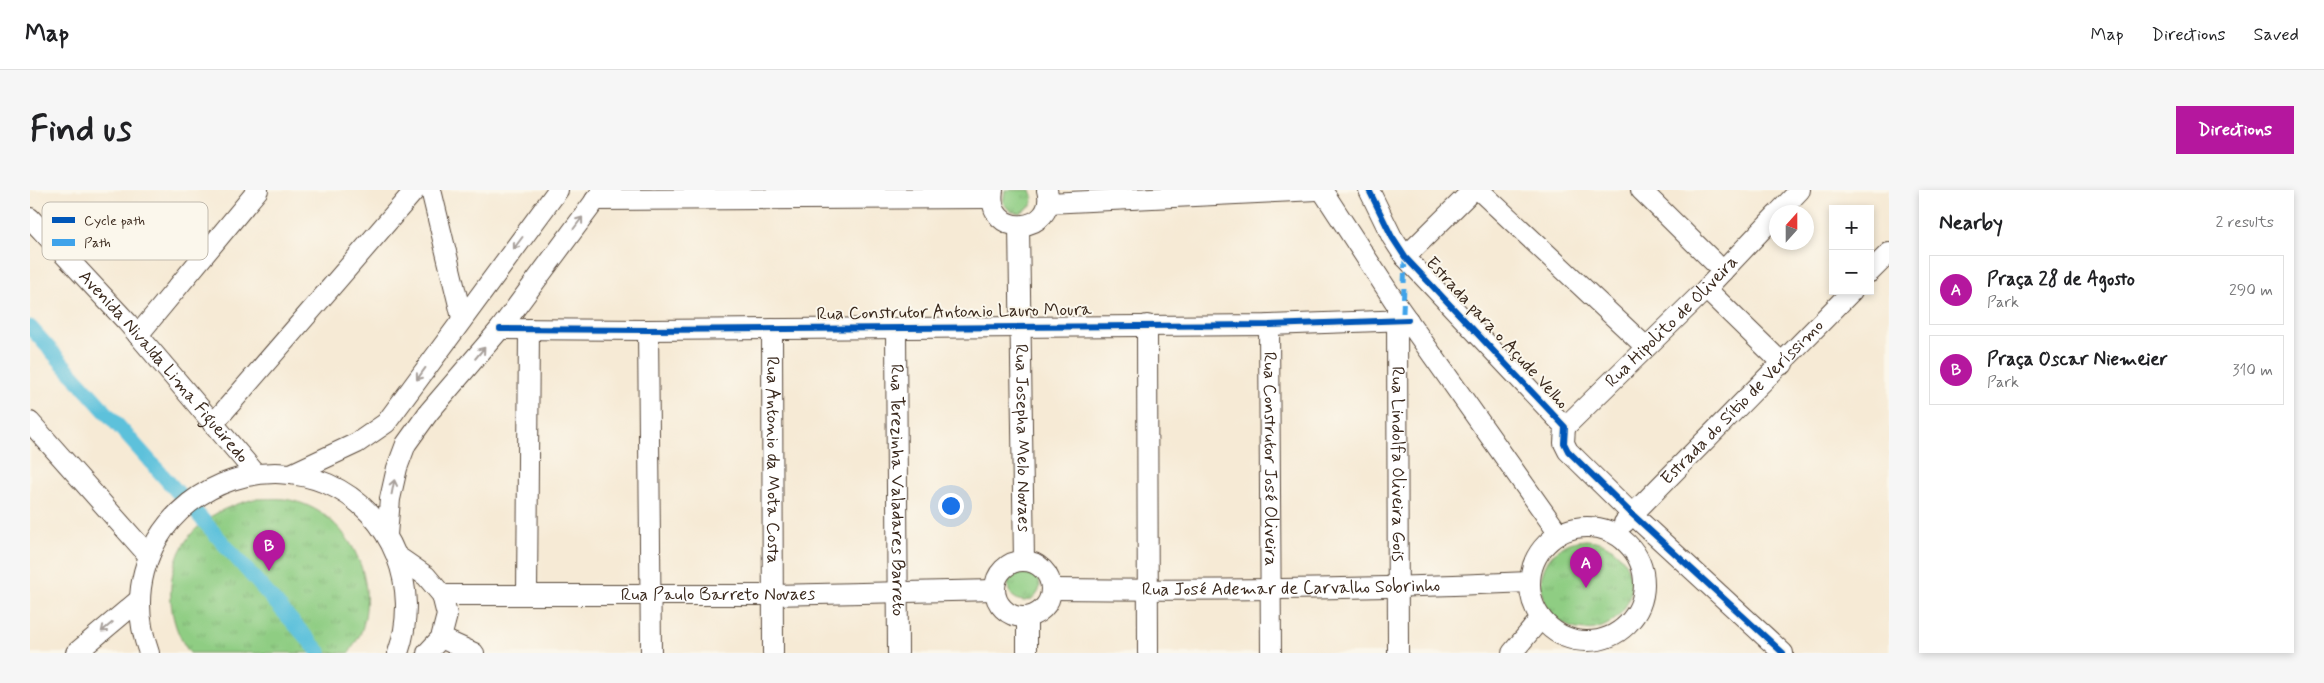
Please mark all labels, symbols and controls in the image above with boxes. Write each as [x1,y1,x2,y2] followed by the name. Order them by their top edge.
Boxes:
[25,19,69,50] text: Map
[2091,23,2124,47] text: Map
[2152,23,2226,47] text: Directions
[2254,23,2299,47] text: Saved
[2176,106,2294,154] button: Directions
[30,107,132,153] text: Find us
[42,202,208,260] legend
[1769,205,1814,250] north arrow
[1829,205,1874,295] map controls
[1829,205,1874,250] button: +
[1939,209,2003,237] text: Nearby
[84,212,145,230] text: Cycle path
[2216,212,2274,233] text: 2 results
[573,216,583,230] one-way arrow
[84,234,111,252] text: Path
[513,236,523,250] one-way arrow
[1600,250,1743,393] street label: Rua Hipolito de Oliveira
[1829,250,1874,295] button: −
[1420,252,1574,415] street label: Estrada para o Açude Velho
[73,265,254,468] street label: Avenida Nivalda Lima Figueiredo
[1987,267,2135,292] text: Praça 28 de Agosto
[1951,280,1961,301] text: A
[2229,280,2273,301] text: 290 m
[1987,292,2019,313] text: Park
[816,298,1092,326] street label: Rua Construtor Antonio Lauro Moura
[1656,314,1829,491] street label: Estrada do Sítio de Veríssimo
[1009,344,1036,532] street label: Rua Josepha Melo Novaes
[474,346,485,359] one-way arrow
[1987,347,2168,372] text: Praça Oscar Niemeier
[1257,352,1282,566] street label: Rua Construtor José Oliveira
[760,356,785,564] street label: Rua Antonio da Mota Costa
[1951,360,1961,381] text: B
[2232,360,2273,381] text: 310 m
[884,364,910,616] street label: Rua Terezinha Valadares Barreto
[1385,366,1410,562] street label: Rua Lindolfa Oliveira Gois
[416,367,427,380] one-way arrow
[1987,372,2019,393] text: Park
[388,479,398,495] one-way arrow
[938,493,964,519] your location
[253,530,285,571] pin: B
[1570,547,1602,588] pin: A
[1142,573,1441,602] street label: Rua José Ademar de Carvalho Sobrinho
[621,582,816,607] street label: Rua Paulo Barreto Novaes
[101,621,114,632] one-way arrow

